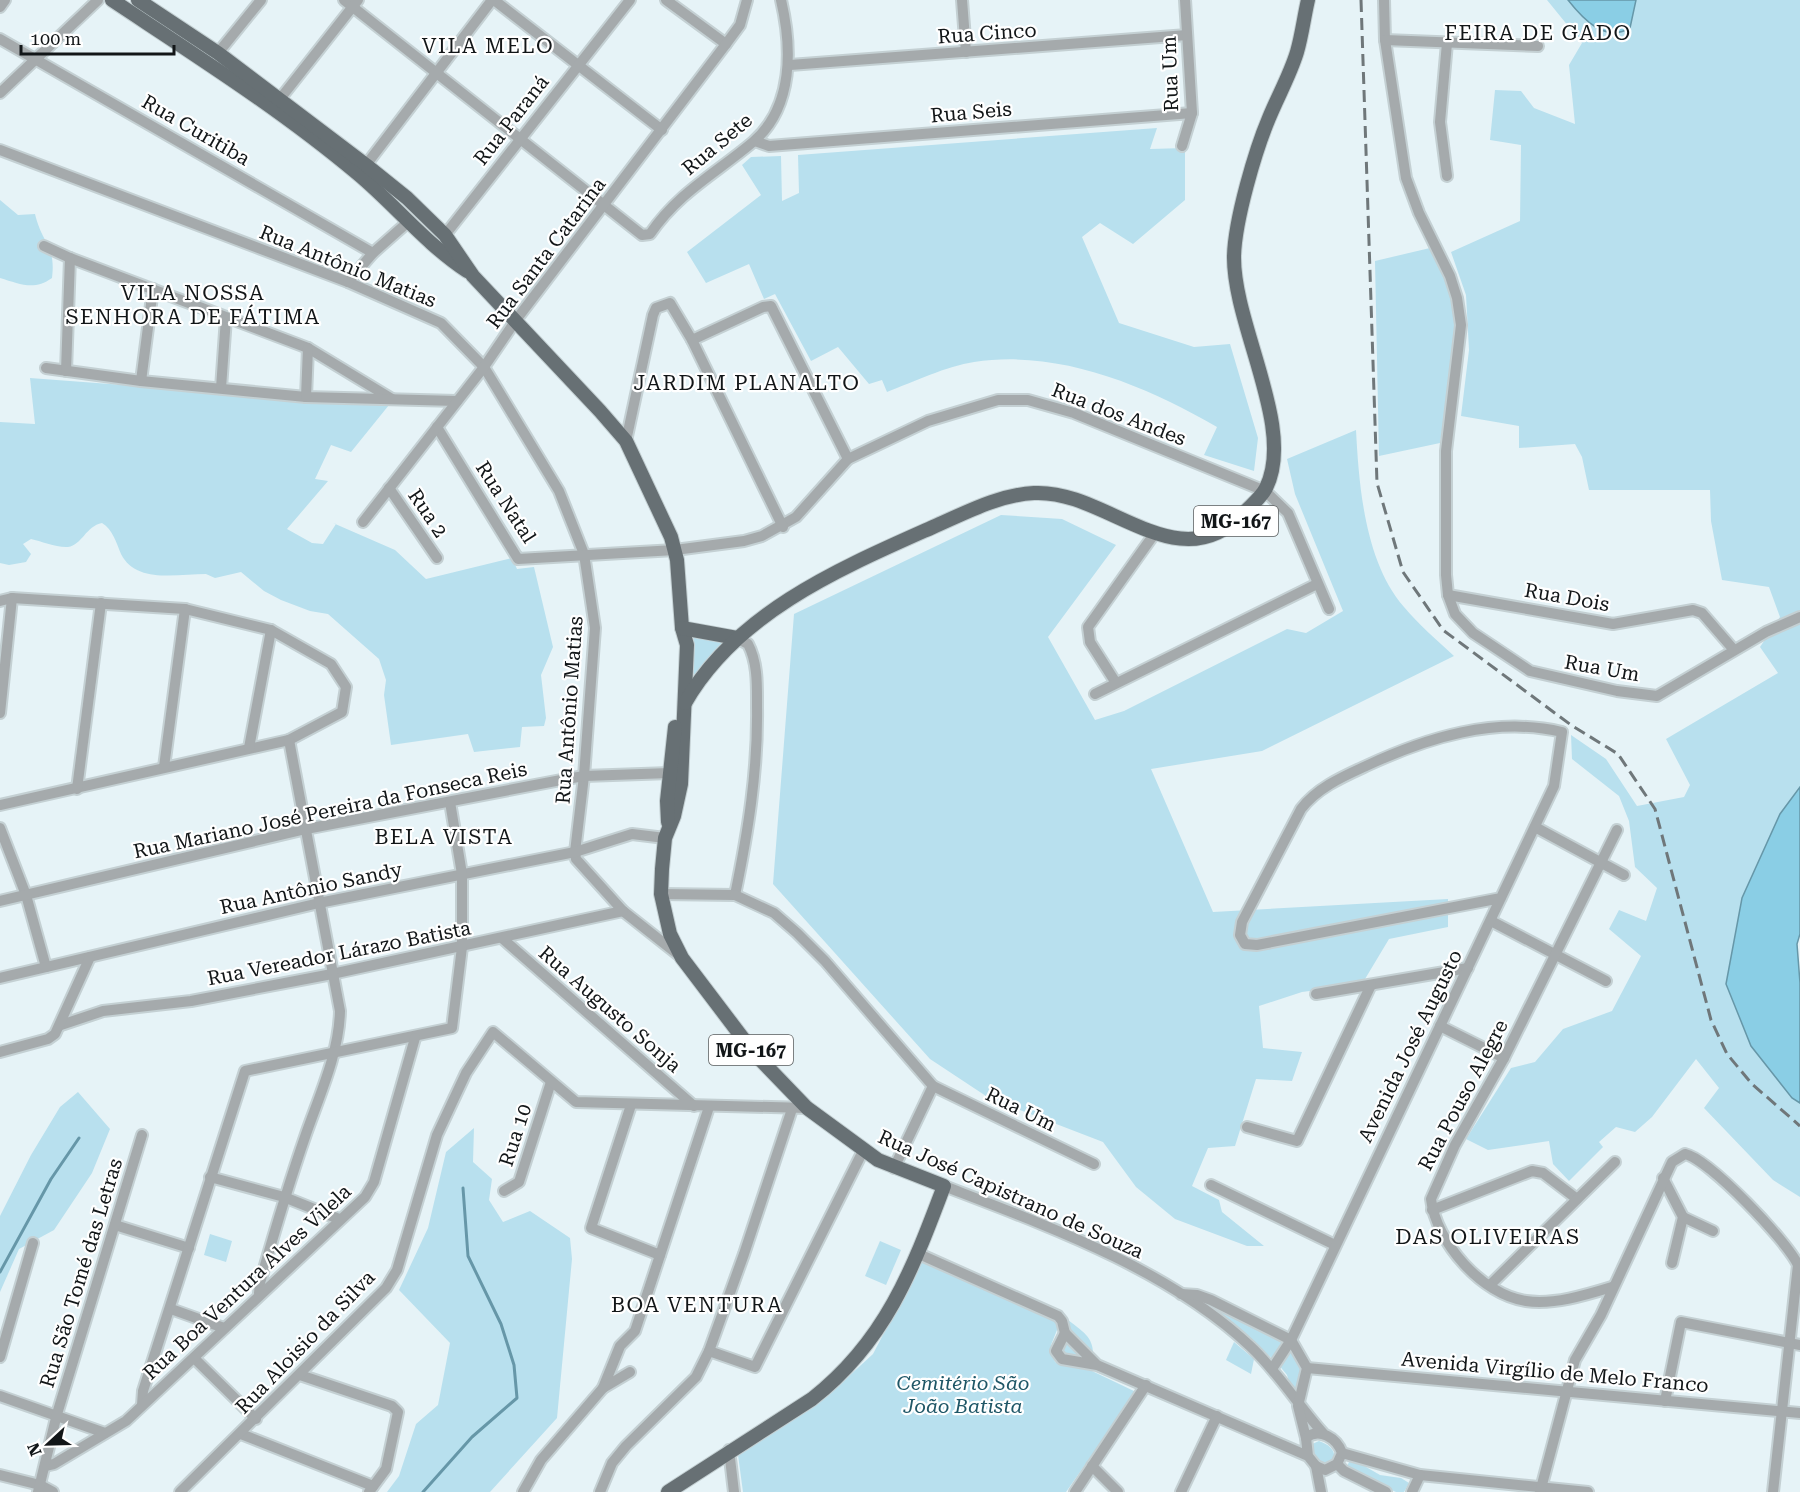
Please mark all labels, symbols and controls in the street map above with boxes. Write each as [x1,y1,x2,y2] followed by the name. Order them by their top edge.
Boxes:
[21,18,174,56] scale bar
[937,18,1037,48] street label: Rua Cinco
[1444,21,1632,45] district label: FEIRA DE GADO
[30,28,81,49] text: 100 m
[422,34,554,58] district label: VILA MELO
[1157,36,1183,112] street label: Rua Um
[468,70,554,170] street label: Rua Paraná
[138,89,254,171] street label: Rua Curitiba
[929,96,1013,128] street label: Rua Seis
[677,108,757,180] street label: Rua Sete
[481,173,611,333] street label: Rua Santa Catarina
[256,220,440,312] street label: Rua Antônio Matias
[65,281,321,329] district label: VILA NOSSA SENHORA DE FÁTIMA
[633,371,861,395] district label: JARDIM PLANALTO
[1049,377,1189,451] street label: Rua dos Andes
[471,457,541,547] street label: Rua Natal
[403,484,453,542] street label: Rua 2
[1194,506,1278,536] road number: MG-167
[1523,578,1611,616] street label: Rua Dois
[550,615,588,805] street label: Rua Antônio Matias
[1563,650,1641,686] street label: Rua Um
[131,756,529,864] street label: Rua Mariano José Pereira da Fonseca Reis
[375,825,513,849] district label: BELA VISTA
[218,857,405,919] street label: Rua Antônio Sandy
[205,916,473,990] street label: Rua Vereador Lárazo Batista
[534,941,686,1077] street label: Rua Augusto Sonja
[1353,946,1467,1146] street label: Avenida José Augusto
[1413,1015,1513,1175] street label: Rua Pouso Alegre
[709,1035,793,1065] road number: MG-167
[982,1082,1060,1136] street label: Rua Um
[494,1101,536,1169] street label: Rua 10
[875,1124,1148,1264] street label: Rua José Capistrano de Souza
[35,1155,127,1391] street label: Rua São Tomé das Letras
[138,1179,356,1385] street label: Rua Boa Ventura Alves Vilela
[1395,1225,1581,1249] district label: DAS OLIVEIRAS
[230,1265,380,1419] street label: Rua Aloisio da Silva
[611,1293,783,1317] district label: BOA VENTURA
[1400,1347,1710,1397] street label: Avenida Virgílio de Melo Franco
[897,1371,1029,1418] park label: Cemitério São João Batista
[18,1414,78,1474] north arrow
[23,1440,46,1459] text: N

